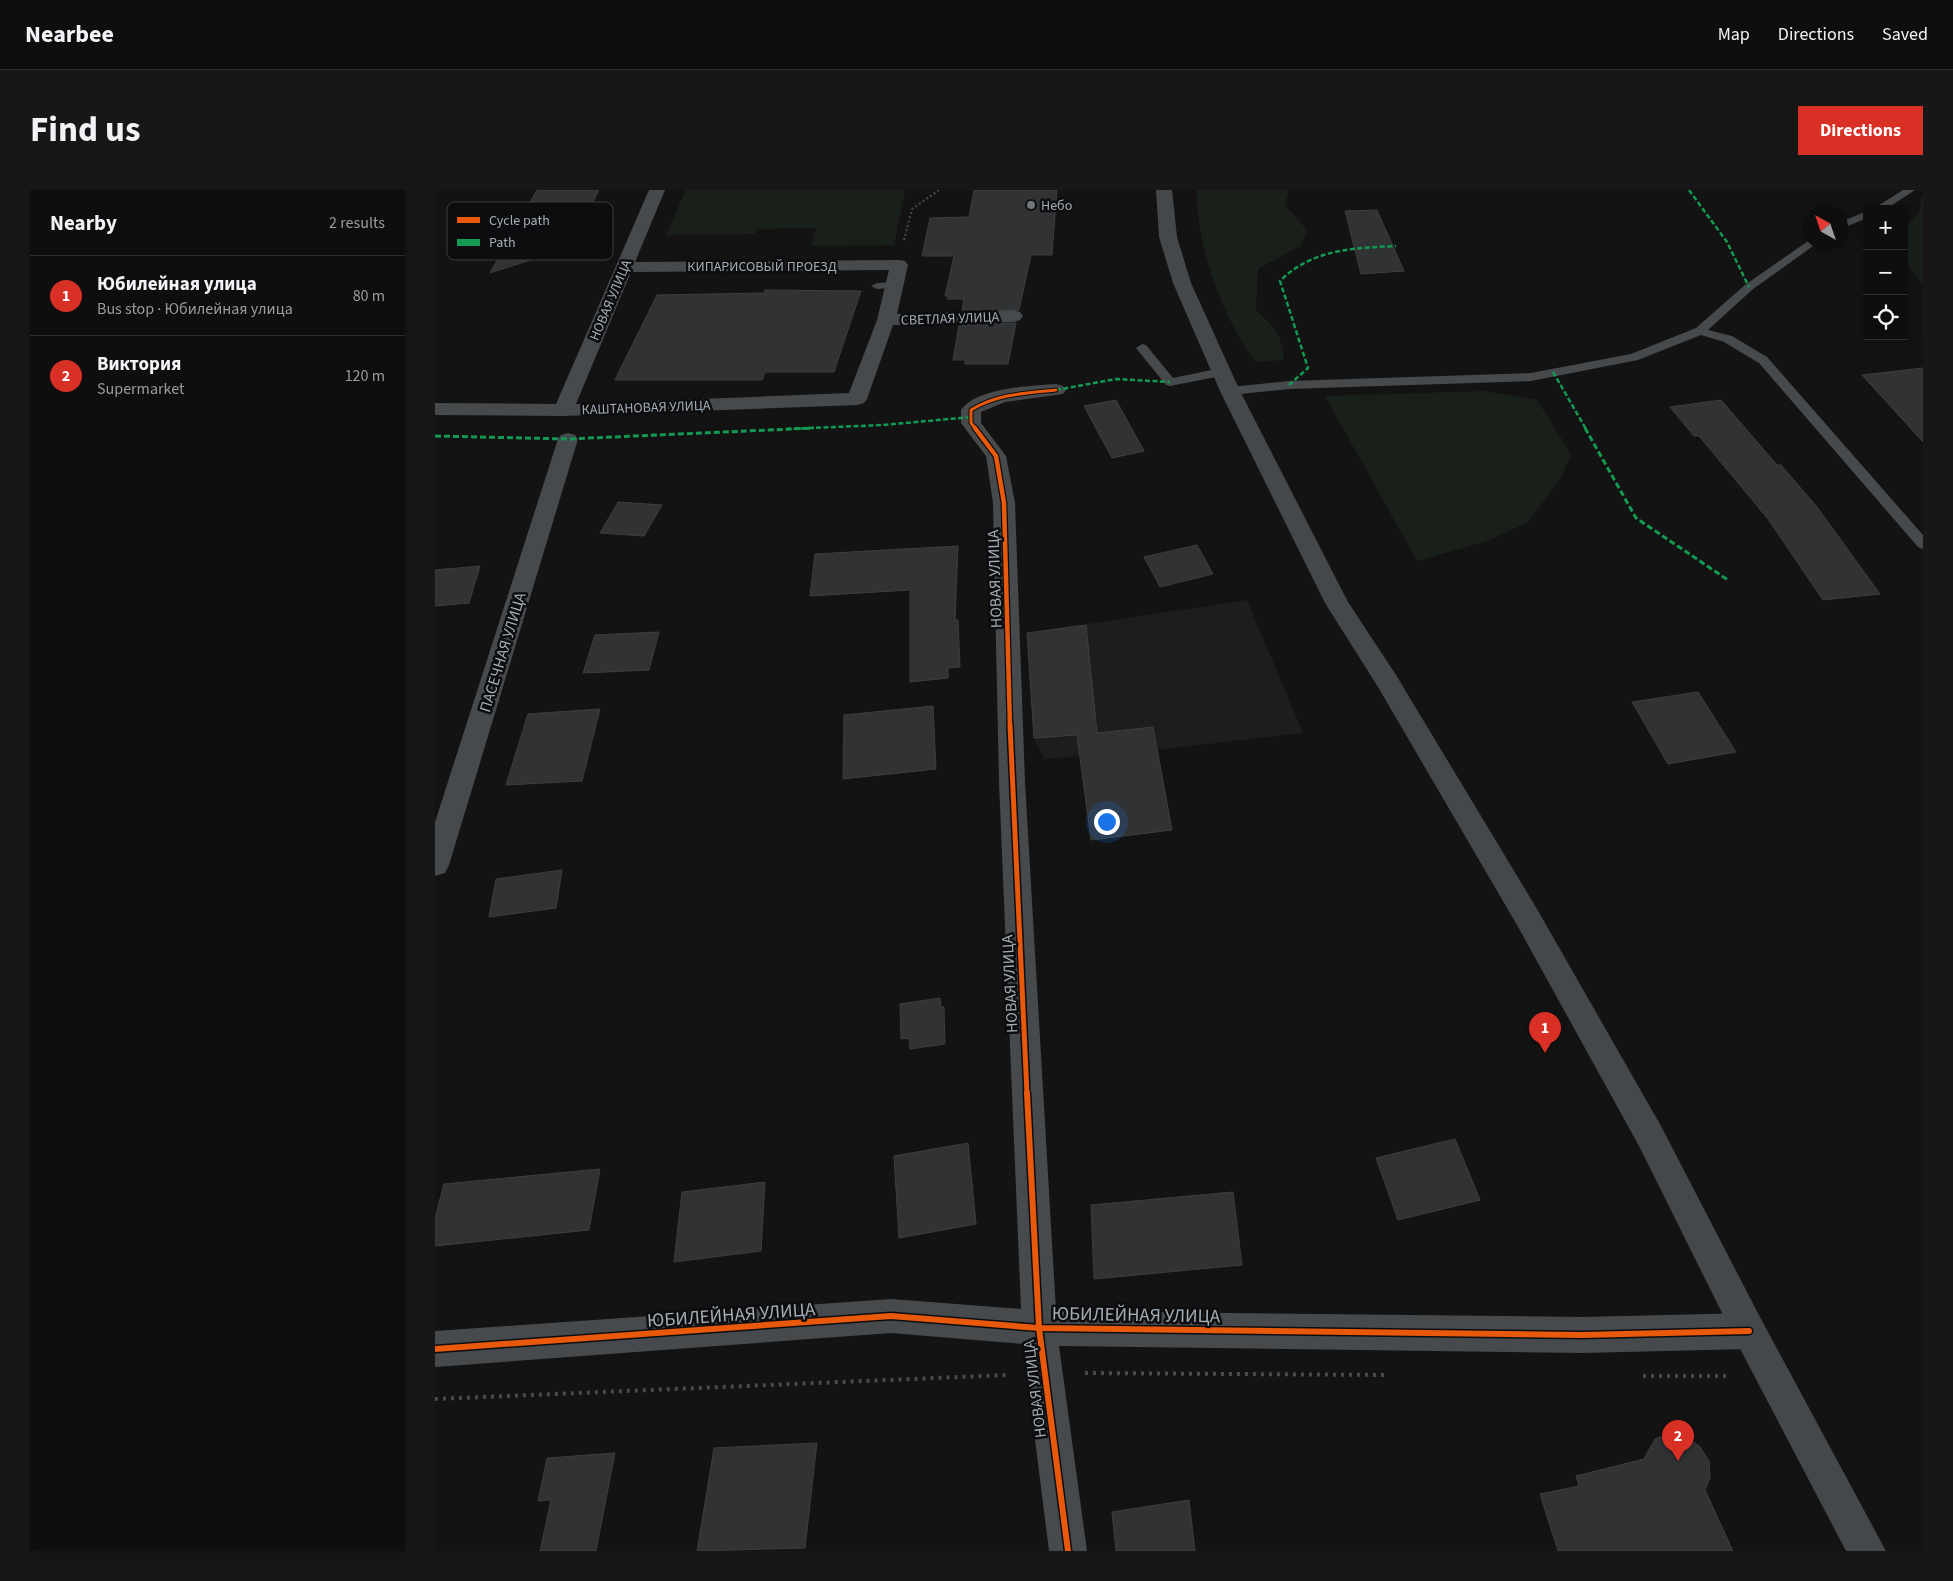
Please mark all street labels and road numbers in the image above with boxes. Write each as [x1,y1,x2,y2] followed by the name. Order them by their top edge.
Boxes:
[585,256,637,344] street label: НОВАЯ УЛИЦА
[687,257,837,277] street label: КИПАРИСОВЫЙ ПРОЕЗД
[900,307,1000,331] street label: СВЕТЛАЯ УЛИЦА
[581,396,711,420] street label: КАШТАНОВАЯ УЛИЦА
[982,529,1008,629] street label: НОВАЯ УЛИЦА
[474,589,532,715] street label: ПАСЕЧНАЯ УЛИЦА
[996,934,1024,1034] street label: НОВАЯ УЛИЦА
[646,1296,817,1335] street label: ЮБИЛЕЙНАЯ УЛИЦА
[1052,1301,1221,1330] street label: ЮБИЛЕЙНАЯ УЛИЦА
[1018,1338,1052,1439] street label: НОВАЯ УЛИЦА

